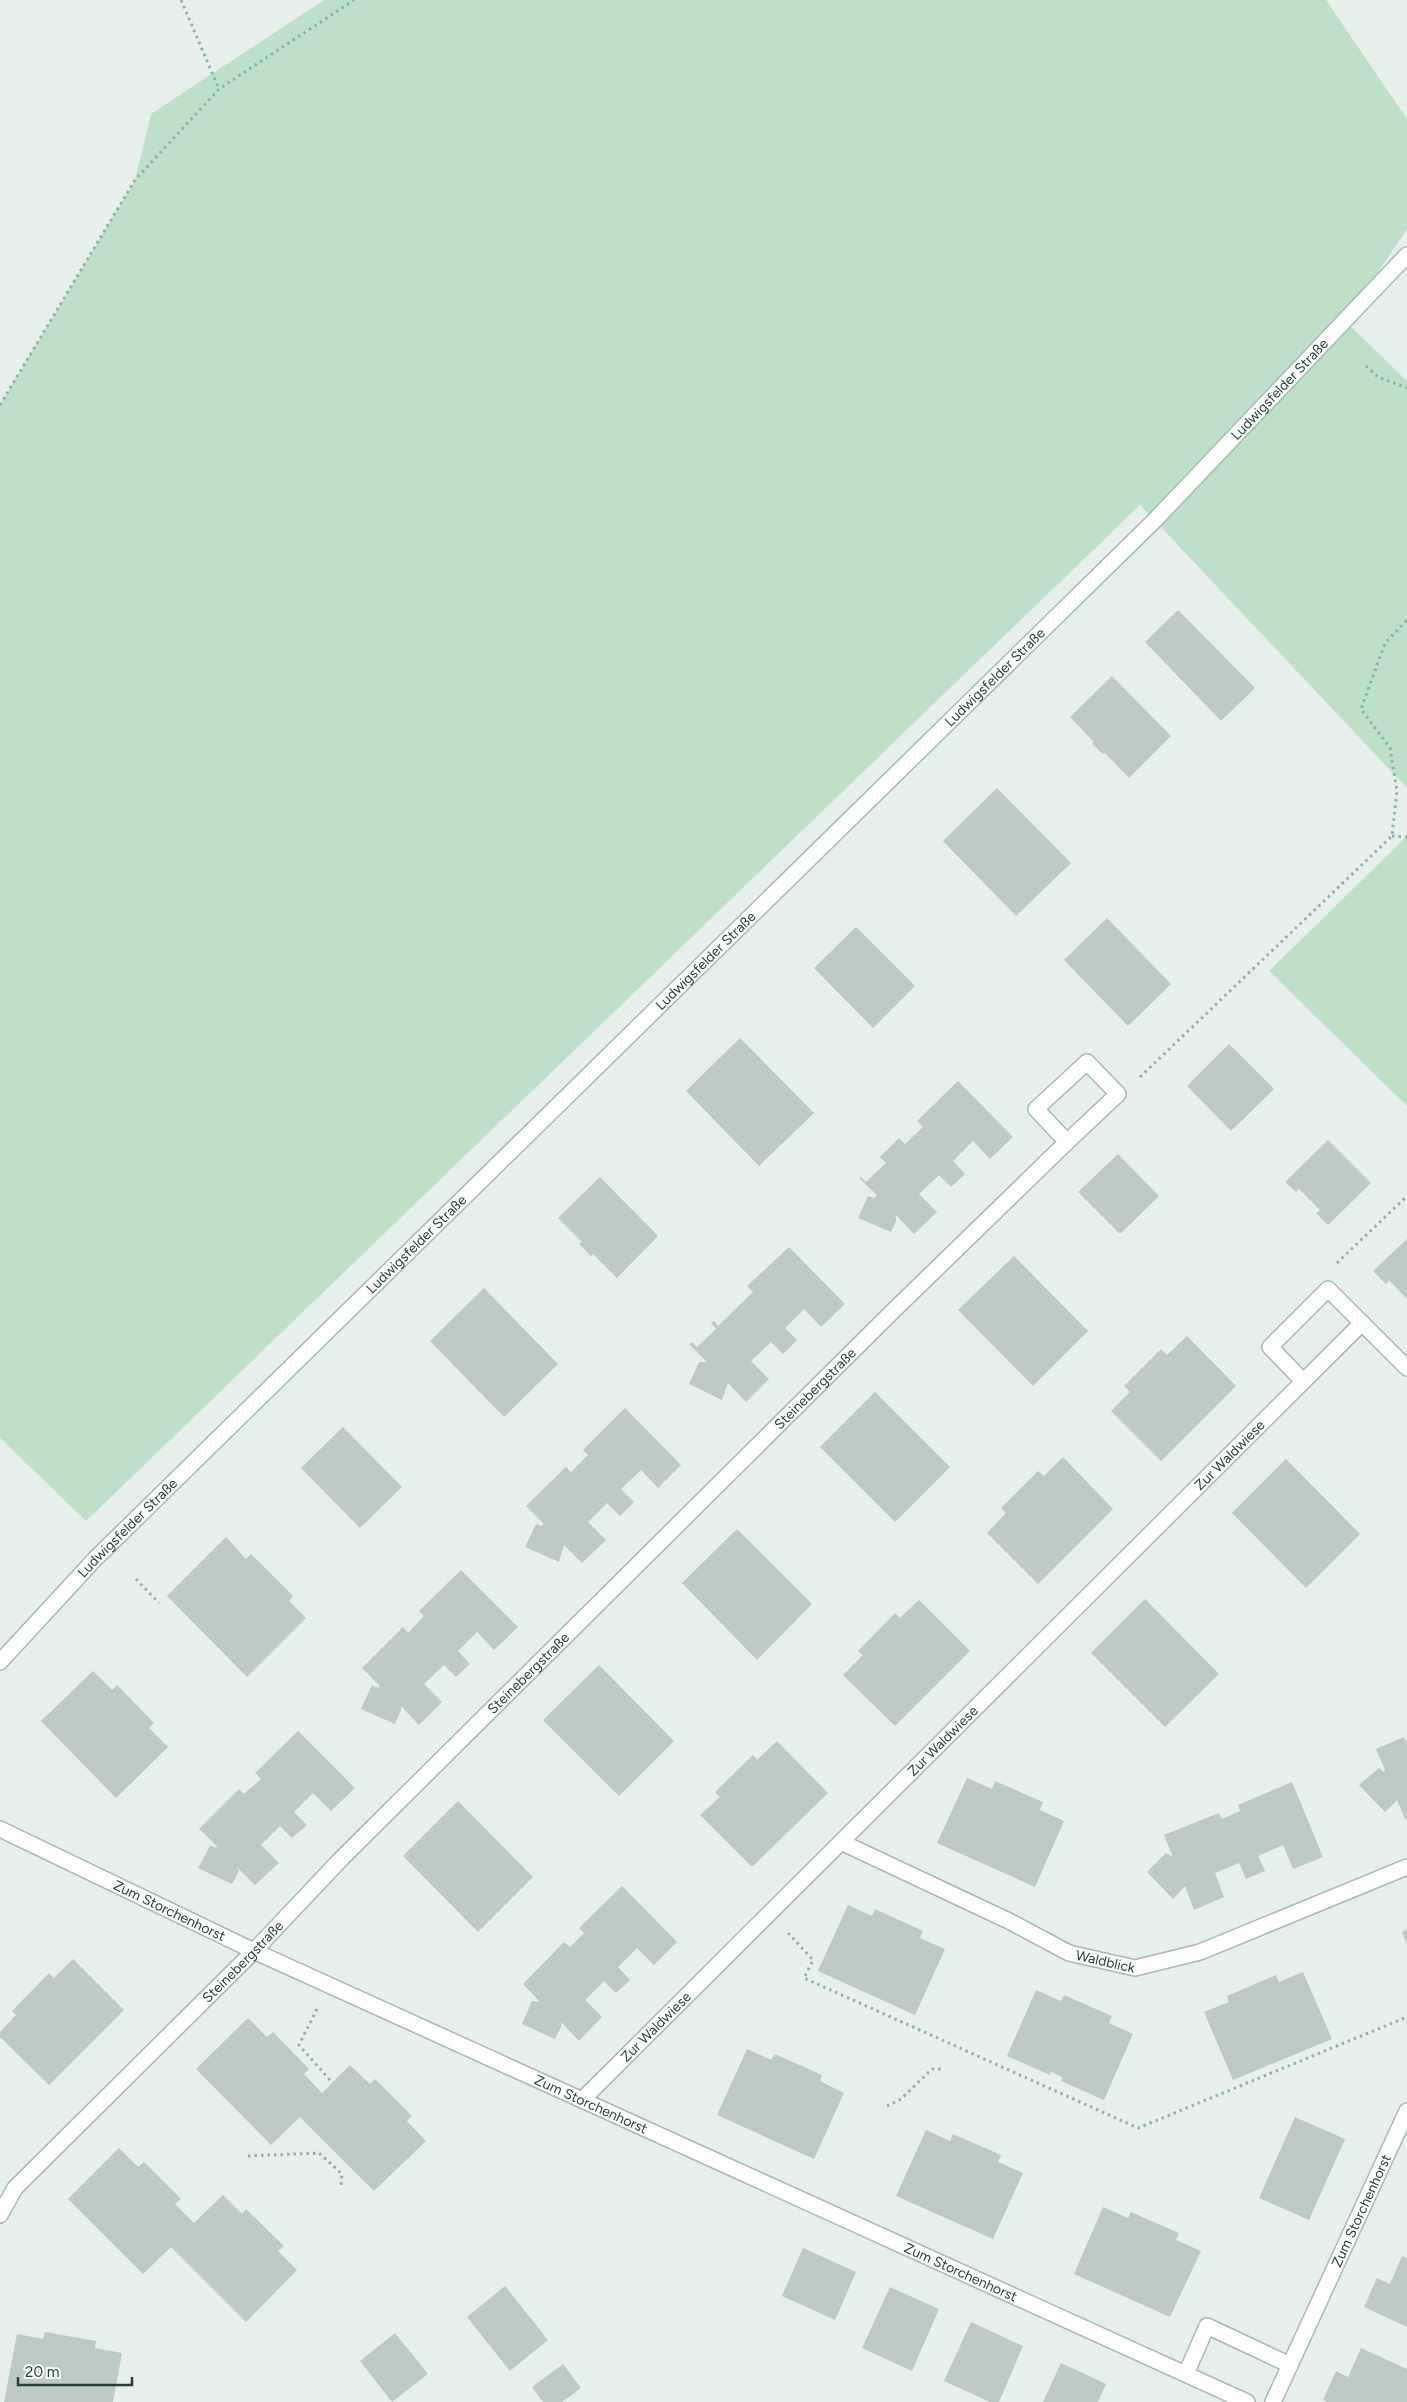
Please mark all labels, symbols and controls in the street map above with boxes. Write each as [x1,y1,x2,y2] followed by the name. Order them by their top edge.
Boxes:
[1228,335,1332,444] street label: Ludwigsfelder Straße
[941,624,1049,730] street label: Ludwigsfelder Straße
[652,908,760,1014] street label: Ludwigsfelder Straße
[363,1191,471,1297] street label: Ludwigsfelder Straße
[771,1344,860,1433] street label: Steinebergstraße
[1191,1416,1269,1494] street label: Zur Waldwiese
[74,1475,181,1581] street label: Ludwigsfelder Straße
[484,1629,573,1718] street label: Steinebergstraße
[904,1702,982,1780] street label: Zur Waldwiese
[110,1877,228,1945] street label: Zum Storchenhorst
[199,1917,287,2006] street label: Steinebergstraße
[1074,1947,1137,1977] street label: Waldblick
[617,1988,695,2066] street label: Zur Waldwiese
[532,2072,650,2138] street label: Zum Storchenhorst
[1328,2152,1395,2270] street label: Zum Storchenhorst
[901,2239,1020,2305] street label: Zum Storchenhorst
[18,2354,131,2386] scale bar
[25,2363,59,2381] text: 20 m

